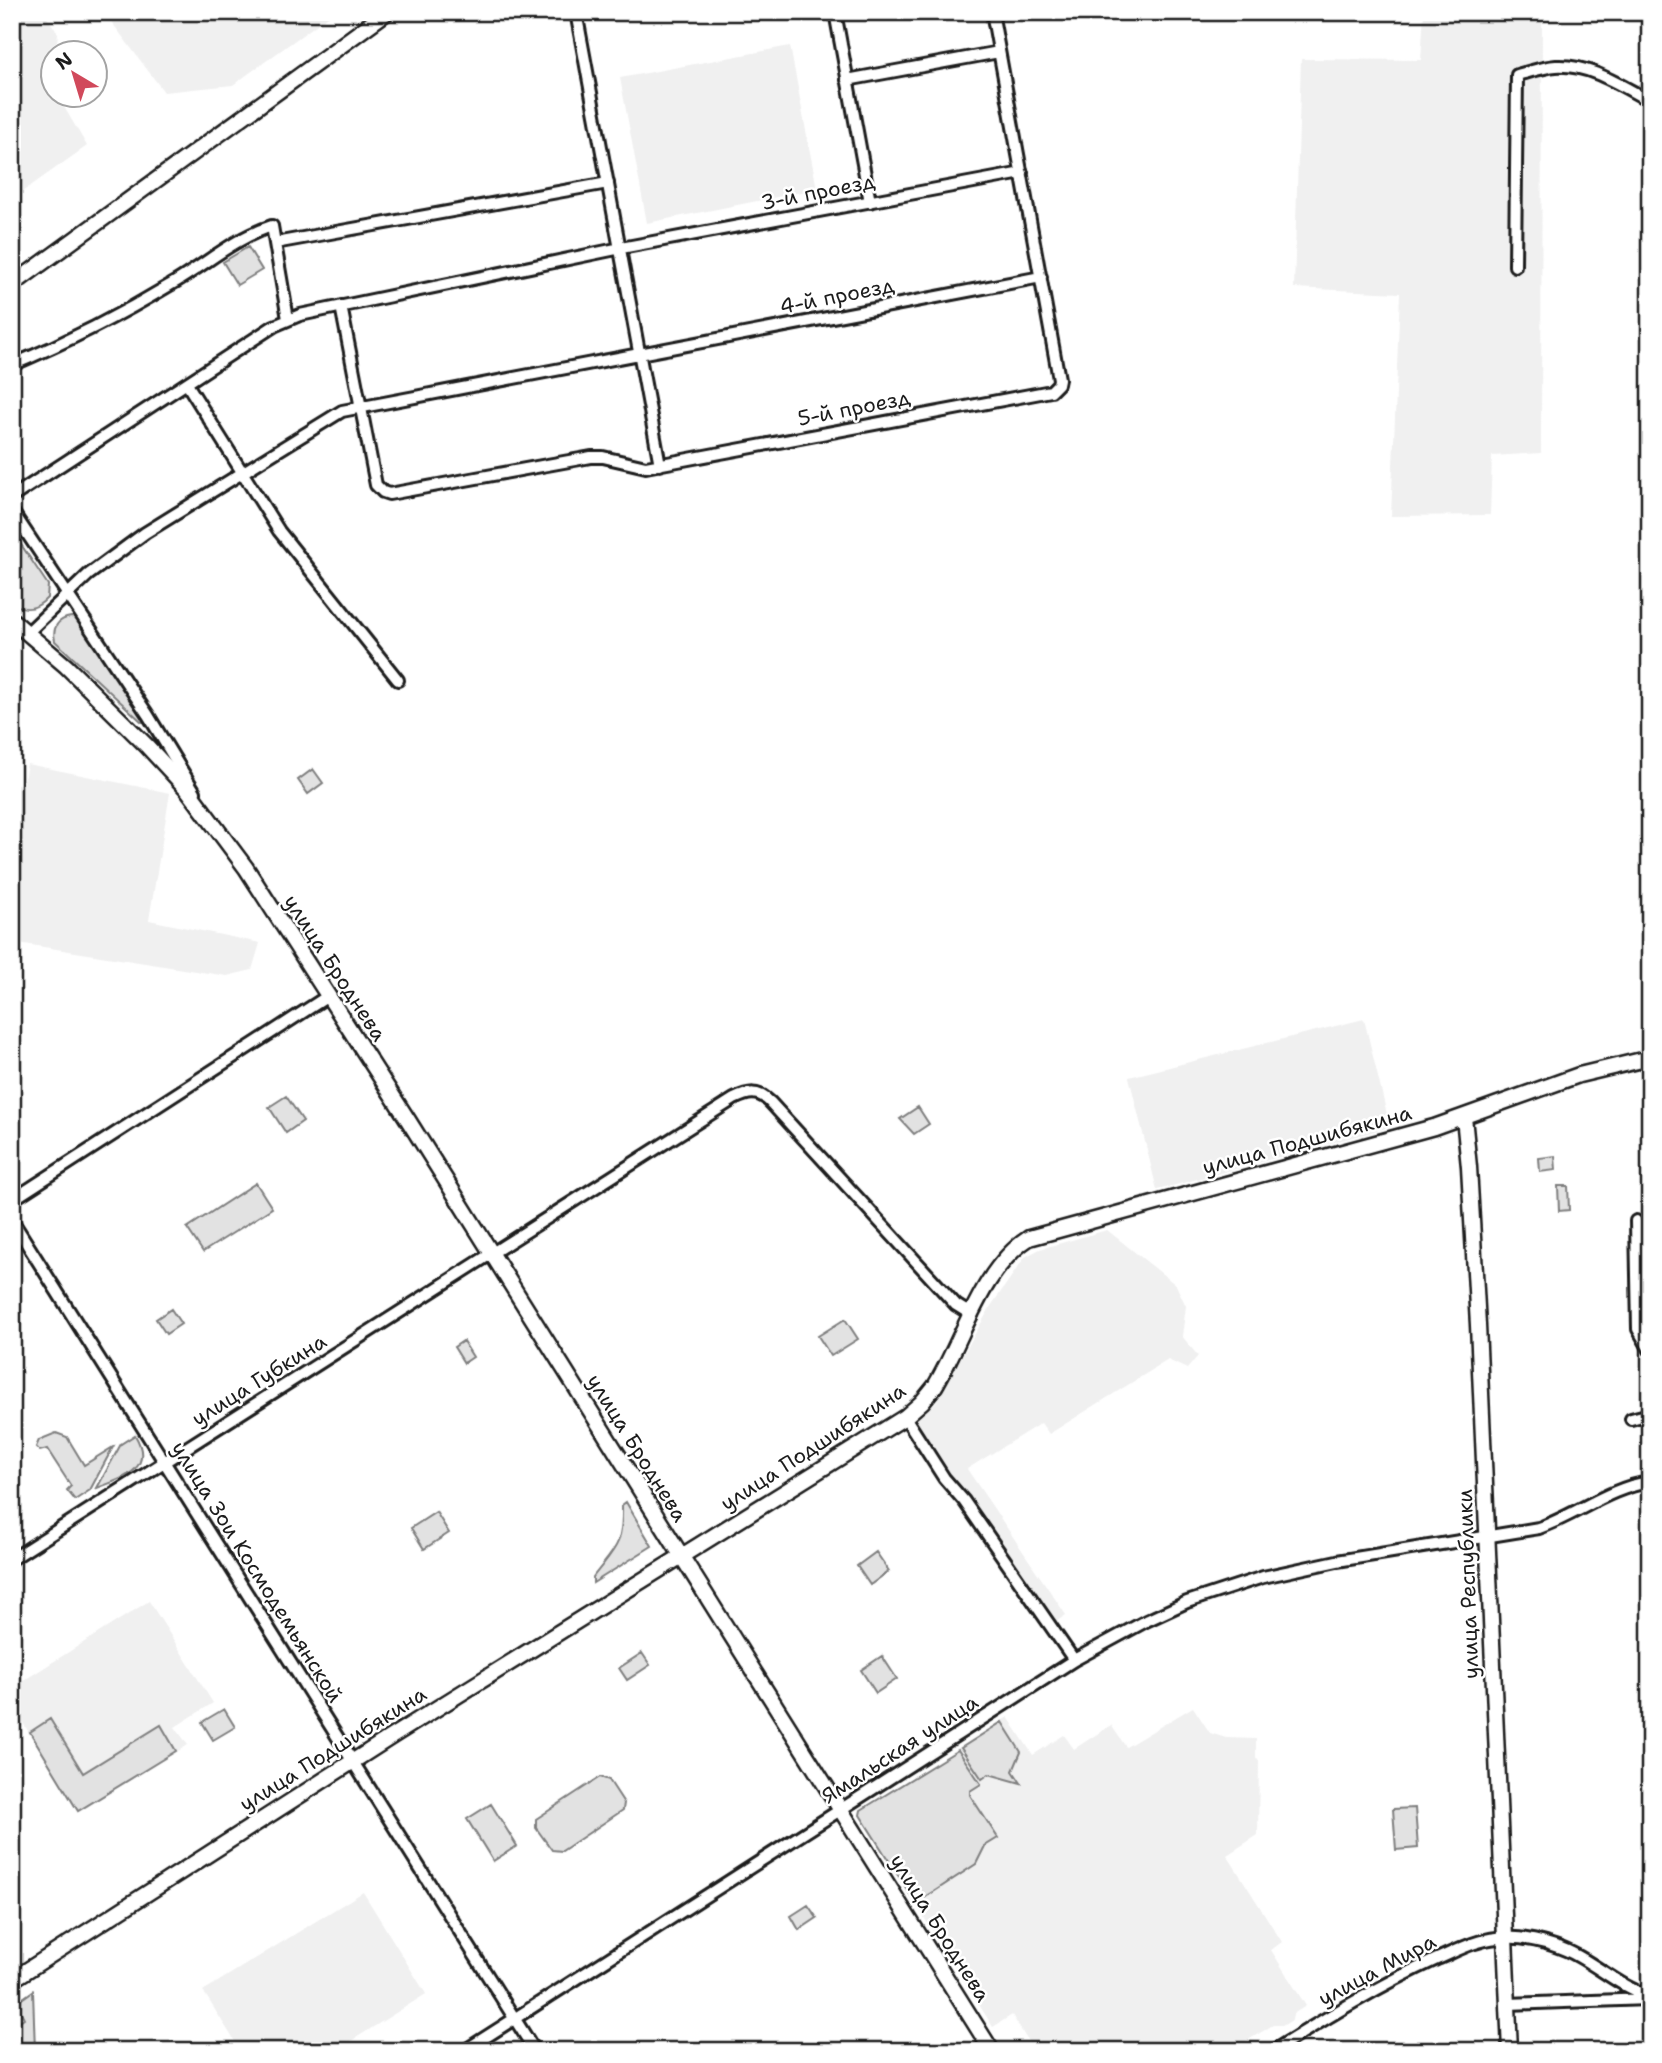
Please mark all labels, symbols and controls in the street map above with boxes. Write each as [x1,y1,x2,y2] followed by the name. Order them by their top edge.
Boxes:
[38,38,108,108] north arrow
[50,47,77,75] text: N
[758,167,878,217] street label: 3-й проезд
[777,271,897,321] street label: 4-й проезд
[795,383,913,433] street label: 5-й проезд
[277,889,393,1047] street label: улица Броднева
[1199,1099,1415,1181] street label: улица Подшибякина
[186,1327,332,1433] street label: улица Губкина
[580,1369,694,1527] street label: улица Броднева
[715,1377,911,1517] street label: улица Подшибякина
[165,1436,349,1708] street label: улица Зои Космодемьянской
[1451,1488,1485,1680] street label: улица Республики
[234,1680,432,1818] street label: улица Подшибякина
[816,1688,984,1810] street label: Ямальская улица
[883,1849,997,2007] street label: улица Броднева
[1313,1927,1441,2013] street label: улица Мира

